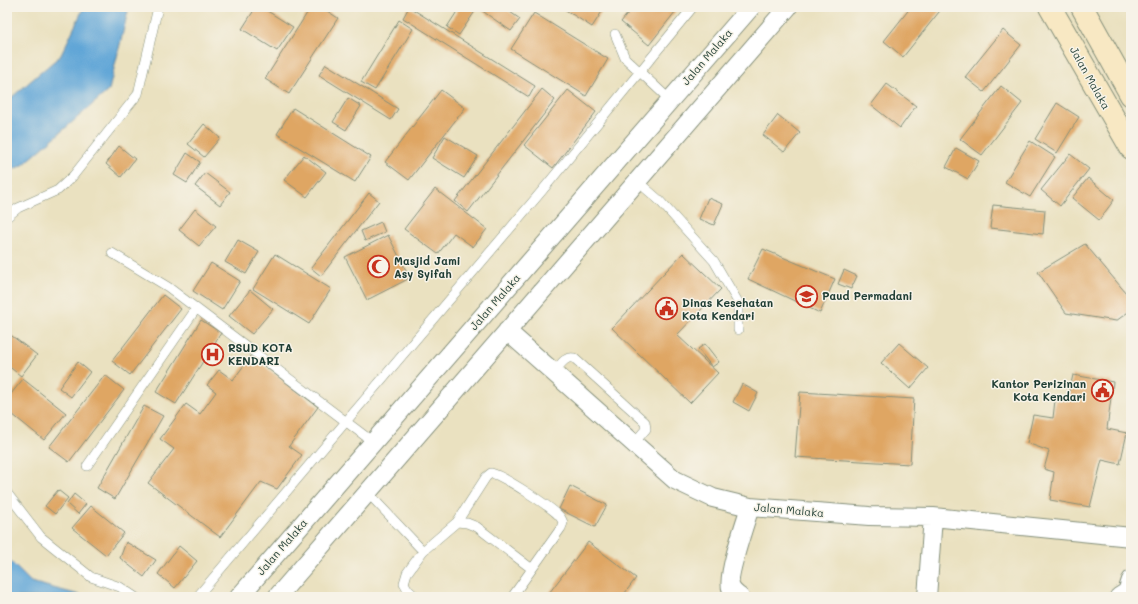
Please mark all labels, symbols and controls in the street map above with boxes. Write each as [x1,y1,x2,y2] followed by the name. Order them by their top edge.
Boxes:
[678,25,735,88] street label: Jalan Malaka
[1067,43,1114,112] street label: Jalan Malaka
[394,253,460,281] place label: Masjid Jami Asy Syifah
[365,254,391,280] mosque icon: Masjid Jami Asy Syifah
[466,270,523,333] street label: Jalan Malaka
[793,283,819,309] school or university icon: Paud Permadani
[822,288,913,303] place label: Paud Permadani
[682,295,773,323] place label: Dinas Kesehatan Kota Kendari
[653,296,679,322] public building icon: Dinas Kesehatan Kota Kendari
[228,340,293,368] place label: RSUD KOTA KENDARI
[200,341,226,367] hospital icon: RSUD KOTA KENDARI
[992,376,1086,404] place label: Kantor Perizinan Kota Kendari
[1089,377,1115,403] public building icon: Kantor Perizinan Kota Kendari
[753,499,825,520] street label: Jalan Malaka
[253,515,310,578] street label: Jalan Malaka

